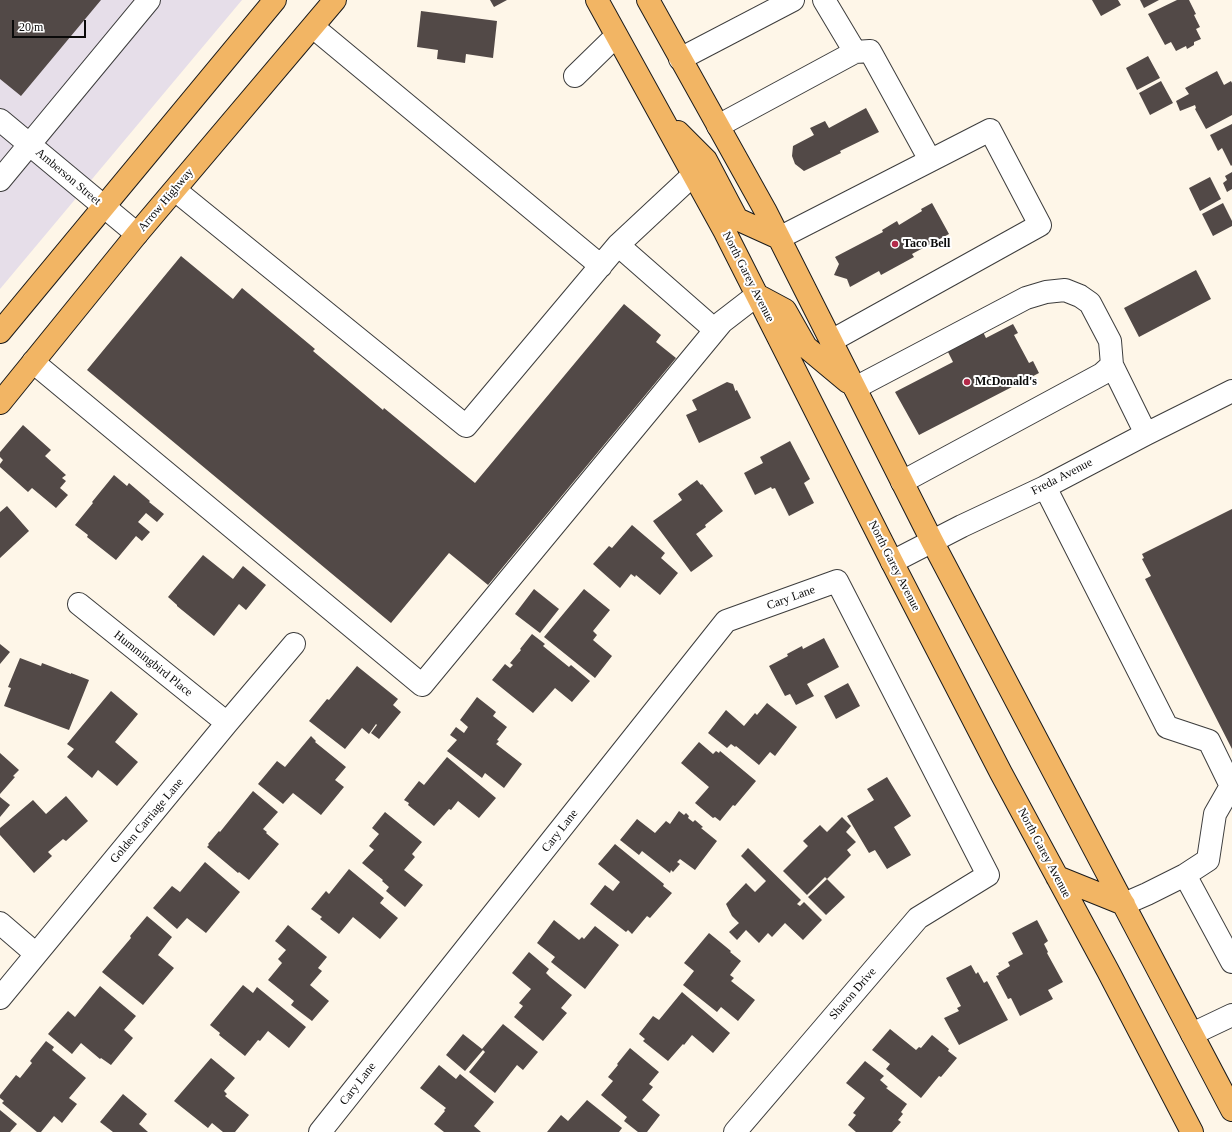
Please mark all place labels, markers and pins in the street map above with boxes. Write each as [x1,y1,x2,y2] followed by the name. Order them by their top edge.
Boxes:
[903,237,950,251] place label: Taco Bell
[890,239,900,249] marker: Taco Bell
[975,375,1037,389] place label: McDonald's
[962,377,972,387] marker: McDonald's

